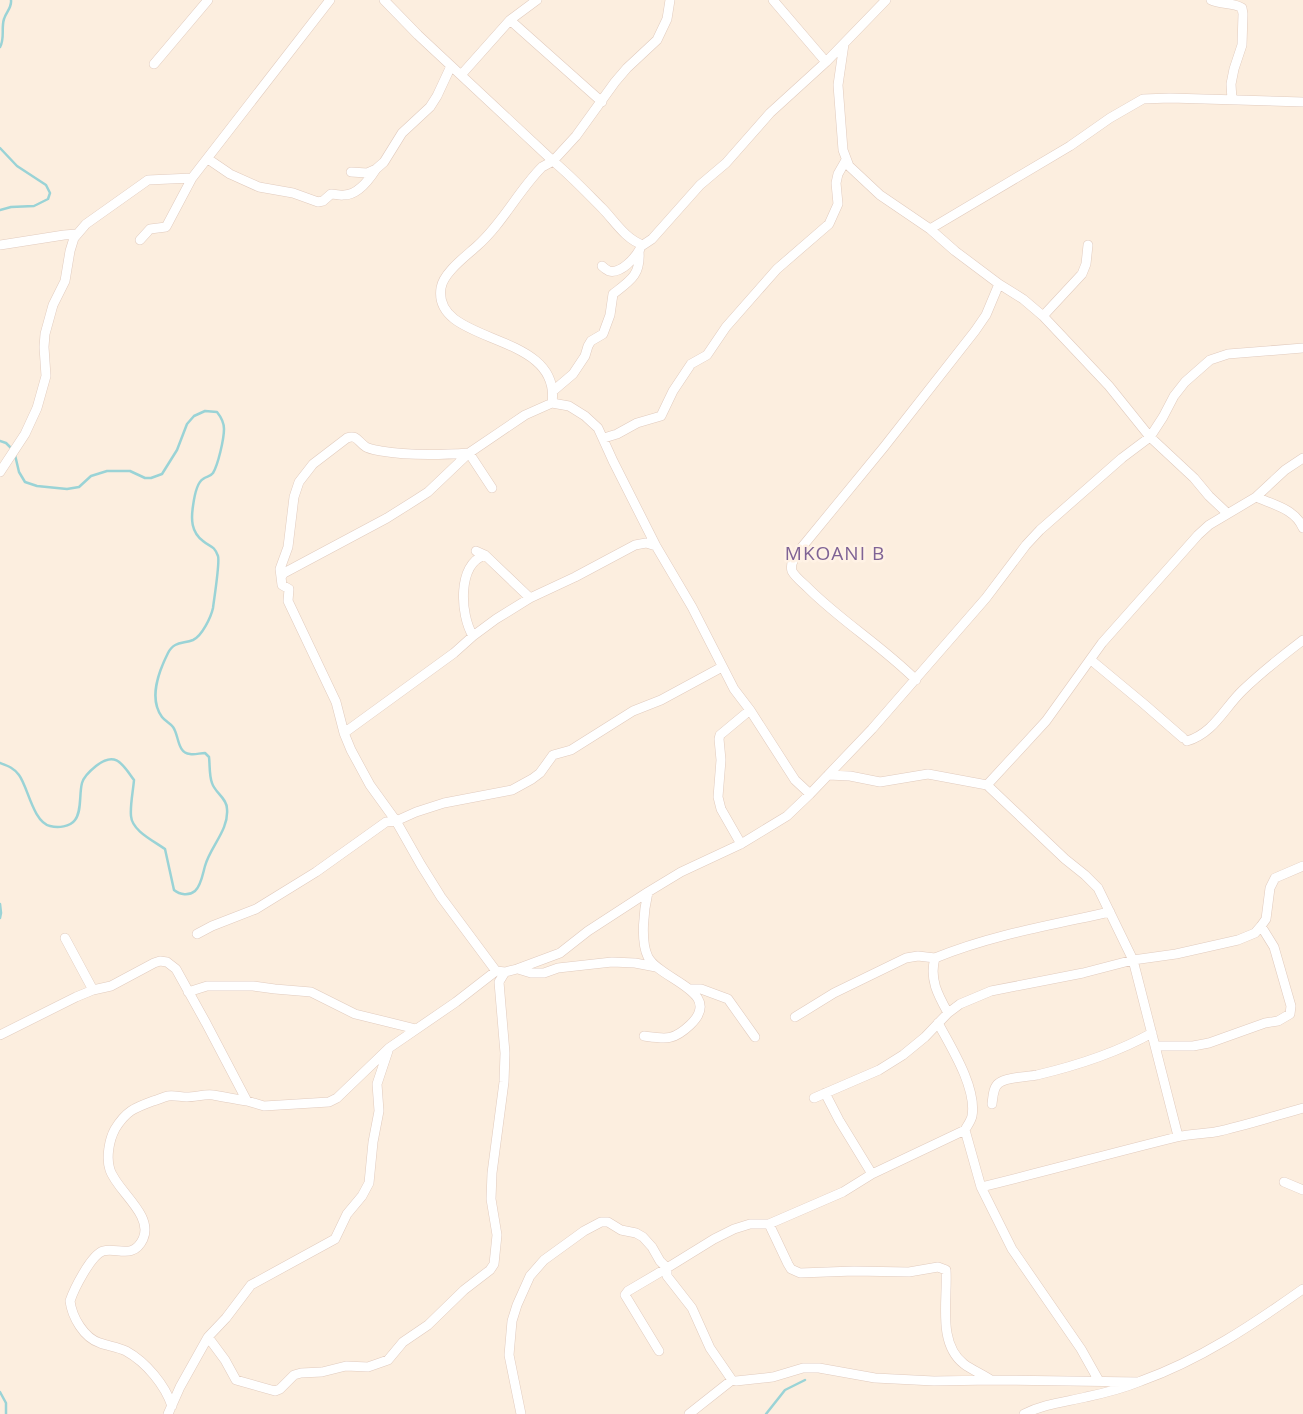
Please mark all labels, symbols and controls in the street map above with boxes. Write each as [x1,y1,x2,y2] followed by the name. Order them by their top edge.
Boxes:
[785,540,885,566] district label: MKOANI B

